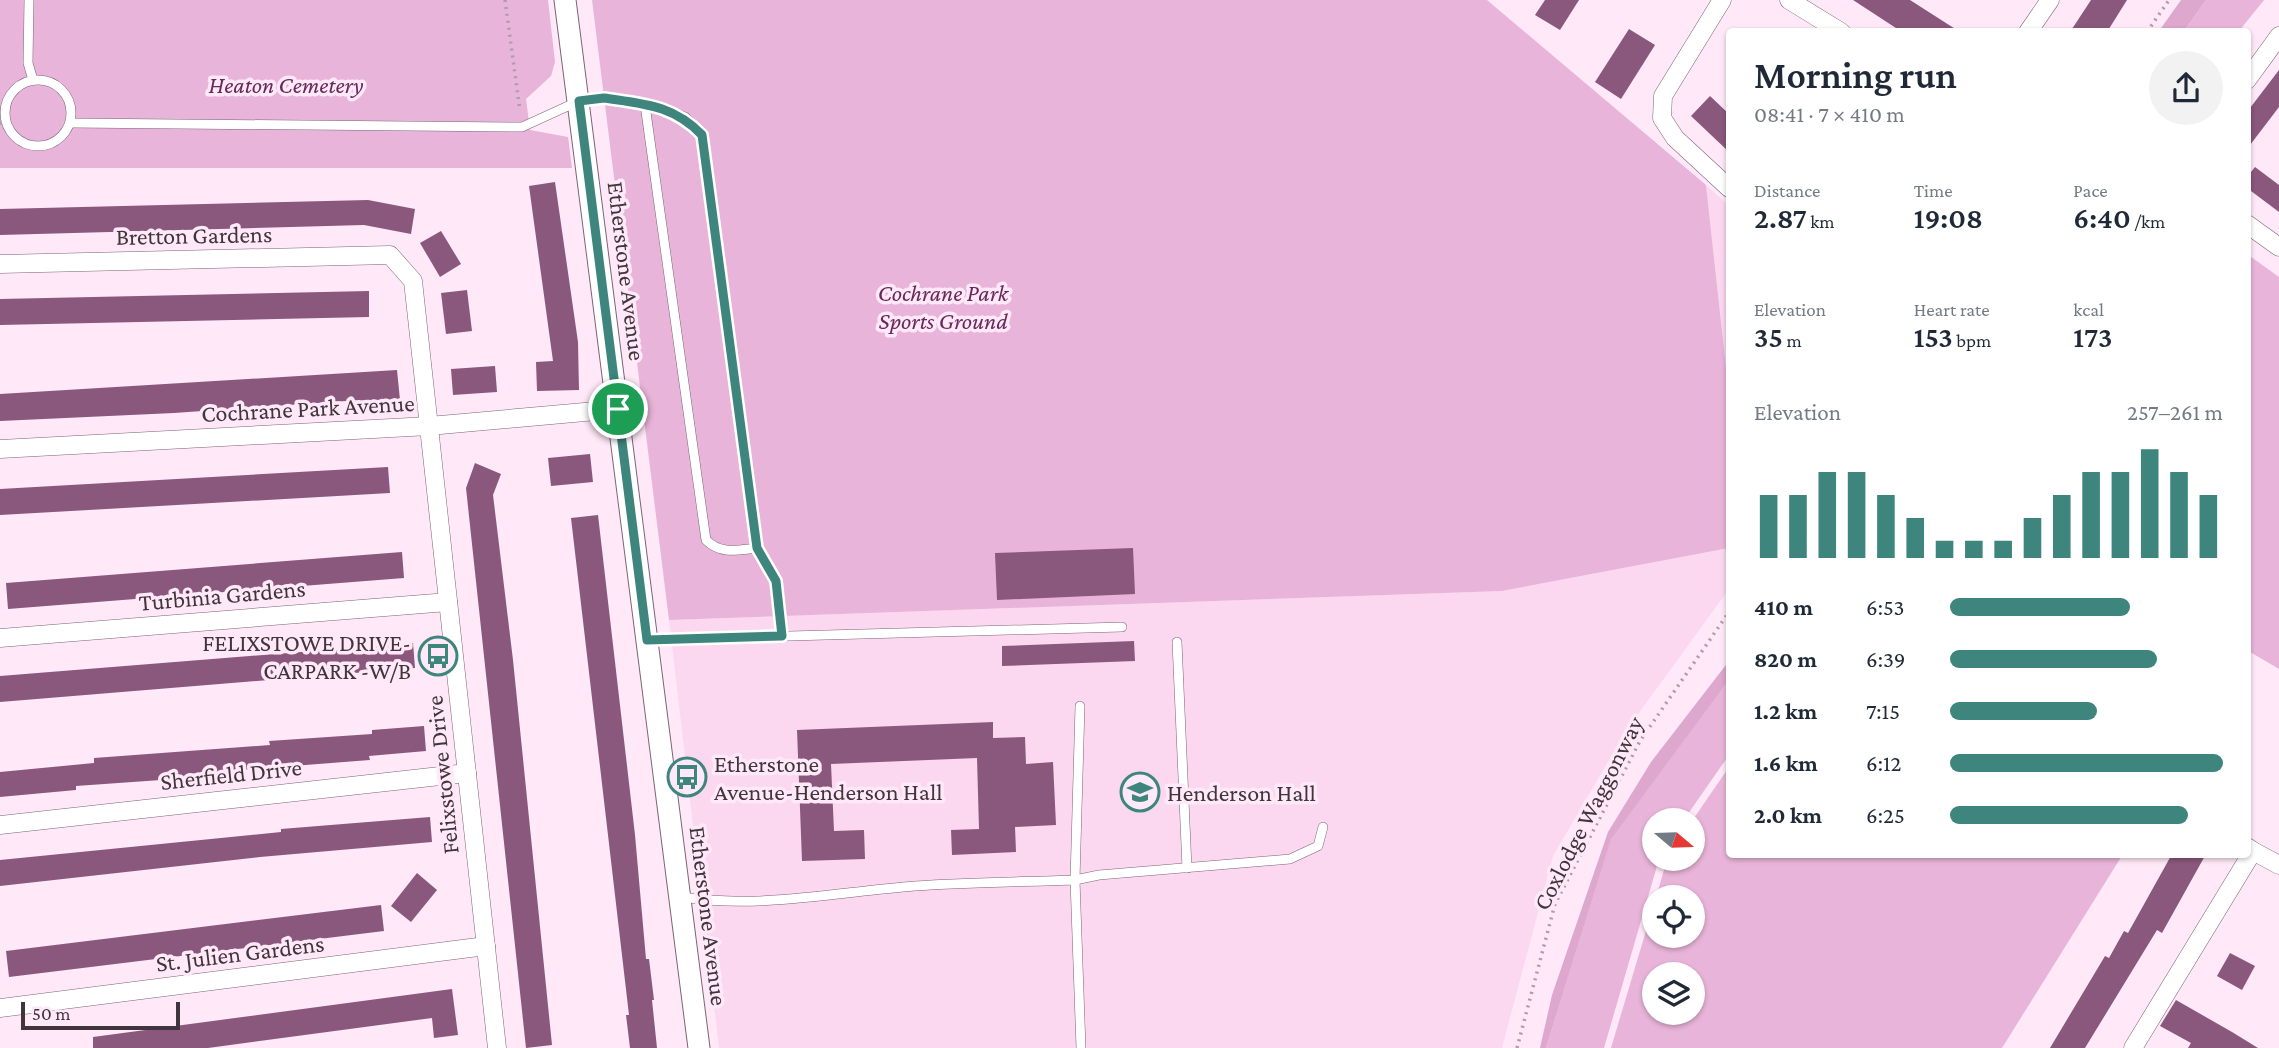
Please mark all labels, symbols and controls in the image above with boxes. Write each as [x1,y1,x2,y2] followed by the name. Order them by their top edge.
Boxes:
[2149,51,2223,125] button: share
[1754,54,1957,96] text: Morning run
[209,71,363,98] park label: Heaton Cemetery
[1754,101,1905,127] text: 08:41 · 7 × 410 m
[603,180,651,362] street label: Etherstone Avenue
[1754,180,1820,201] text: Distance
[1914,180,1953,201] text: Time
[2073,180,2108,201] text: Pace
[1754,201,1807,234] text: 2.87
[1914,201,1983,234] text: 19:08
[2073,201,2131,234] text: 6:40
[1807,211,1835,232] text: km
[2131,211,2165,232] text: /km
[116,220,272,250] street label: Bretton Gardens
[878,279,1010,334] park label: Cochrane Park Sports Ground
[1754,299,1826,320] text: Elevation
[1914,299,1990,320] text: Heart rate
[2073,299,2104,320] text: kcal
[1754,320,1783,353] text: 35
[1914,320,1953,353] text: 153
[2073,320,2112,353] text: 173
[1783,330,1802,351] text: m
[1953,330,1991,351] text: bpm
[588,379,648,439] pin
[201,389,415,427] street label: Cochrane Park Avenue
[599,390,637,428] icon: arrive
[1754,399,1841,425] text: Elevation
[2127,399,2223,425] text: 257–261 m
[138,574,306,616] street label: Turbinia Gardens
[1754,594,1813,620] text: 410 m
[1866,594,1904,620] text: 6:53
[202,629,411,684] place label: FELIXSTOWE DRIVE- CARPARK -W/B
[417,635,459,677] bus stop icon: FELIXSTOWE DRIVE- CARPARK -W/B
[1754,646,1817,672] text: 820 m
[1866,646,1905,672] text: 6:39
[420,694,464,856] street label: Felixstowe Drive
[1754,698,1817,724] text: 1.2 km
[1866,698,1900,724] text: 7:15
[1527,711,1649,914] street label: Coxlodge Waggonway
[714,750,943,805] place label: Etherstone Avenue-Henderson Hall
[1754,750,1818,776] text: 1.6 km
[1866,750,1902,776] text: 6:12
[159,753,303,795] street label: Sherfield Drive
[666,756,708,798] bus stop icon: Etherstone Avenue-Henderson Hall
[1119,771,1161,813] school or university icon: Henderson Hall
[1167,779,1316,806] place label: Henderson Hall
[1754,802,1822,828] text: 2.0 km
[1866,802,1905,828] text: 6:25
[1642,808,1704,872] north arrow
[1642,808,1705,1025] map controls
[685,825,733,1007] street label: Etherstone Avenue
[1642,885,1705,948] button: locate
[154,929,326,977] street label: St. Julien Gardens
[1642,962,1705,1025] button: layers
[21,999,180,1031] scale bar
[32,1003,71,1024] text: 50 m

